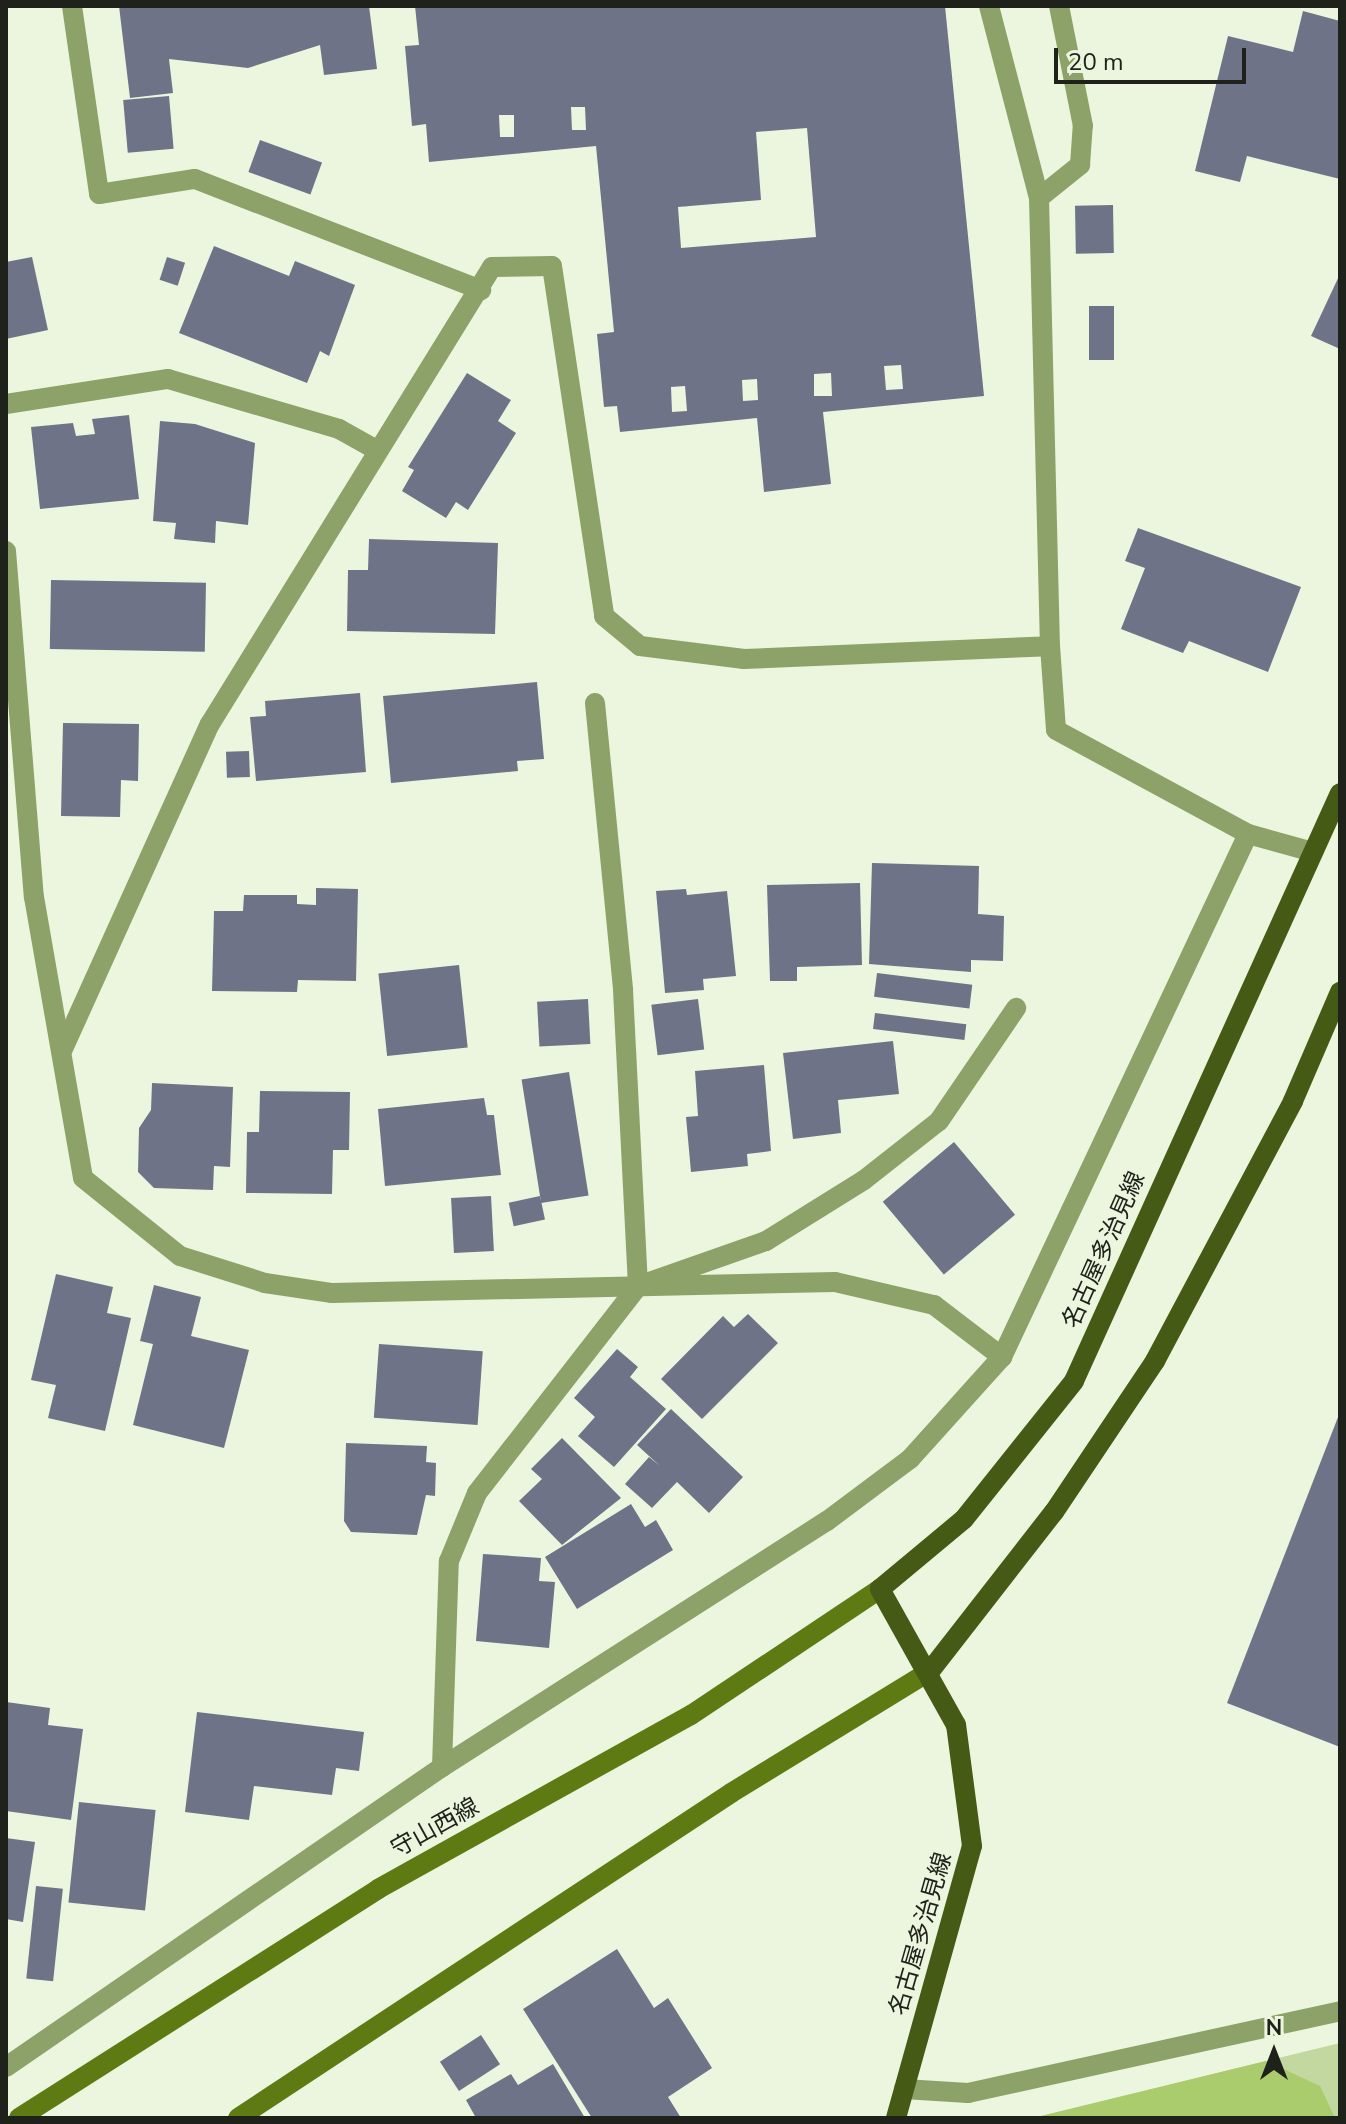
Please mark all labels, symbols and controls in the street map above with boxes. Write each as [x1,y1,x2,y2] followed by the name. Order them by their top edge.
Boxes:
[1058,32,1250,82] scale bar
[1068,46,1124,78] text: 20 m
[1057,1167,1151,1333] street label: 名古屋多治見線
[386,1792,484,1864] street label: 守山西線
[884,1849,958,2019] street label: 名古屋多治見線
[1234,2012,1314,2092] north arrow
[1266,2013,1282,2043] text: N

